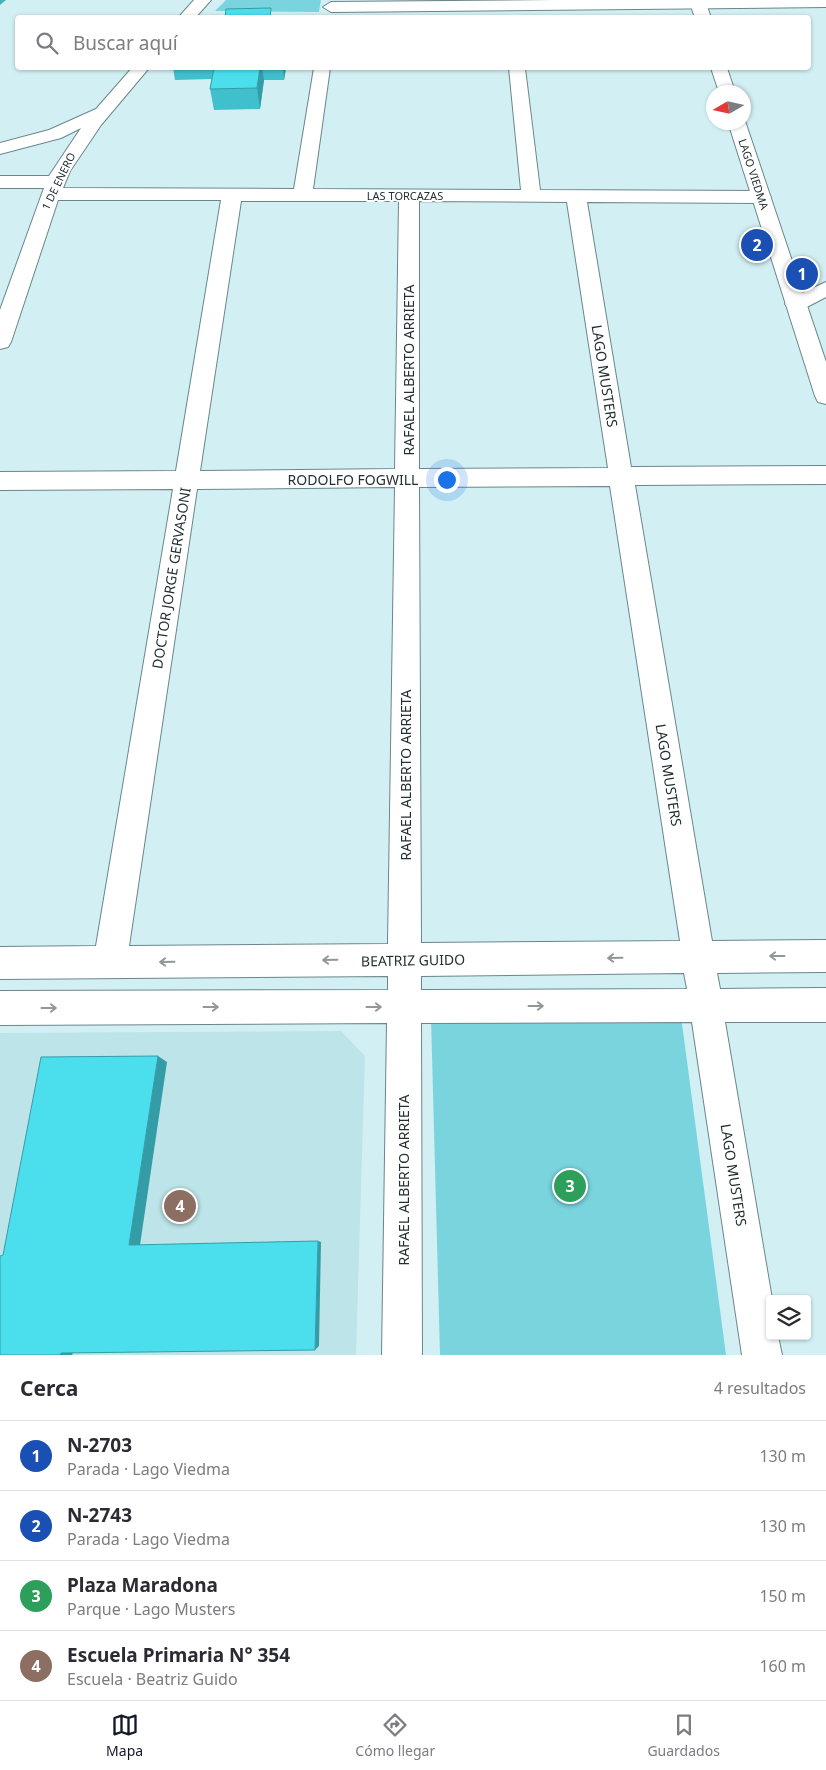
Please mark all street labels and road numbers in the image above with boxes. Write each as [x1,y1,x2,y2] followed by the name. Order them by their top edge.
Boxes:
[736,137,773,212] street label: LAGO VIEDMA
[38,150,78,212] street label: 1 DE ENERO
[367,188,443,203] street label: LAS TORCAZAS
[399,284,418,455] street label: RAFAEL ALBERTO ARRIETA
[588,323,623,429] street label: LAGO MUSTERS
[288,470,418,489] street label: RODOLFO FOGWILL
[147,486,195,670] street label: DOCTOR JORGE GERVASONI
[396,689,415,860] street label: RAFAEL ALBERTO ARRIETA
[652,722,687,828] street label: LAGO MUSTERS
[361,950,465,970] street label: BEATRIZ GUIDO
[394,1094,413,1265] street label: RAFAEL ALBERTO ARRIETA
[717,1122,752,1228] street label: LAGO MUSTERS

